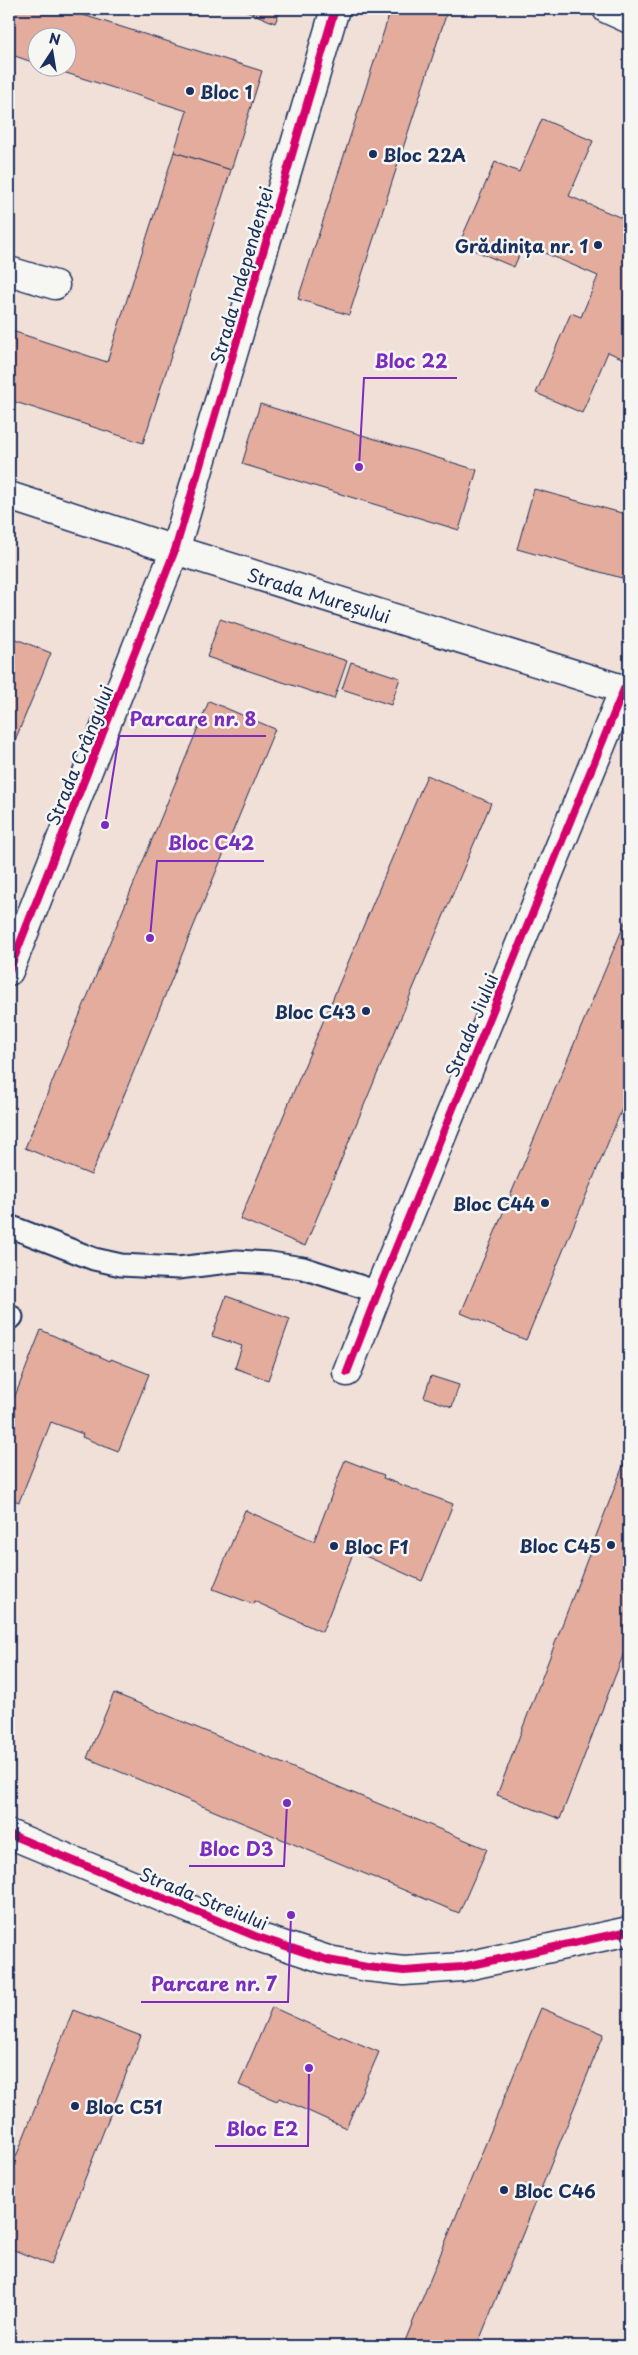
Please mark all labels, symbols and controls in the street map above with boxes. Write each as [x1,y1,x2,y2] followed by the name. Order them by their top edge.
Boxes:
[47,27,62,50] text: N
[28,28,78,78] north arrow
[200,78,253,105] place label: Bloc 1
[184,85,196,97] marker: Bloc 1
[383,141,466,168] place label: Bloc 22A
[367,148,379,160] marker: Bloc 22A
[203,183,279,367] street label: Strada Independenței
[455,232,588,259] place label: Grădinița nr. 1
[592,239,604,251] marker: Grădinița nr. 1
[364,344,457,378] callout: Bloc 22
[375,346,447,374] text: Bloc 22
[244,560,394,630] street label: Strada Mureșului
[39,681,119,829] street label: Strada Crângului
[119,702,266,736] callout: Parcare nr. 8
[130,704,257,732] text: Parcare nr. 8
[157,827,264,861] callout: Bloc C42
[168,828,254,856] text: Bloc C42
[438,969,504,1081] street label: Strada Jiului
[275,998,356,1025] place label: Bloc C43
[360,1005,372,1017] marker: Bloc C43
[453,1190,535,1217] place label: Bloc C44
[539,1197,551,1209] marker: Bloc C44
[519,1532,601,1559] place label: Bloc C45
[344,1533,409,1560] place label: Bloc F1
[605,1539,617,1551] marker: Bloc C45
[328,1540,340,1552] marker: Bloc F1
[189,1832,284,1866] callout: Bloc D3
[199,1834,273,1862] text: Bloc D3
[136,1860,272,1936] street label: Strada Streiului
[141,1968,288,2002] callout: Parcare nr. 7
[151,1969,277,1997] text: Parcare nr. 7
[85,2093,163,2120] place label: Bloc C51
[69,2100,81,2112] marker: Bloc C51
[215,2112,308,2146] callout: Bloc E2
[226,2114,298,2142] text: Bloc E2
[514,2177,596,2204] place label: Bloc C46
[498,2184,510,2196] marker: Bloc C46

